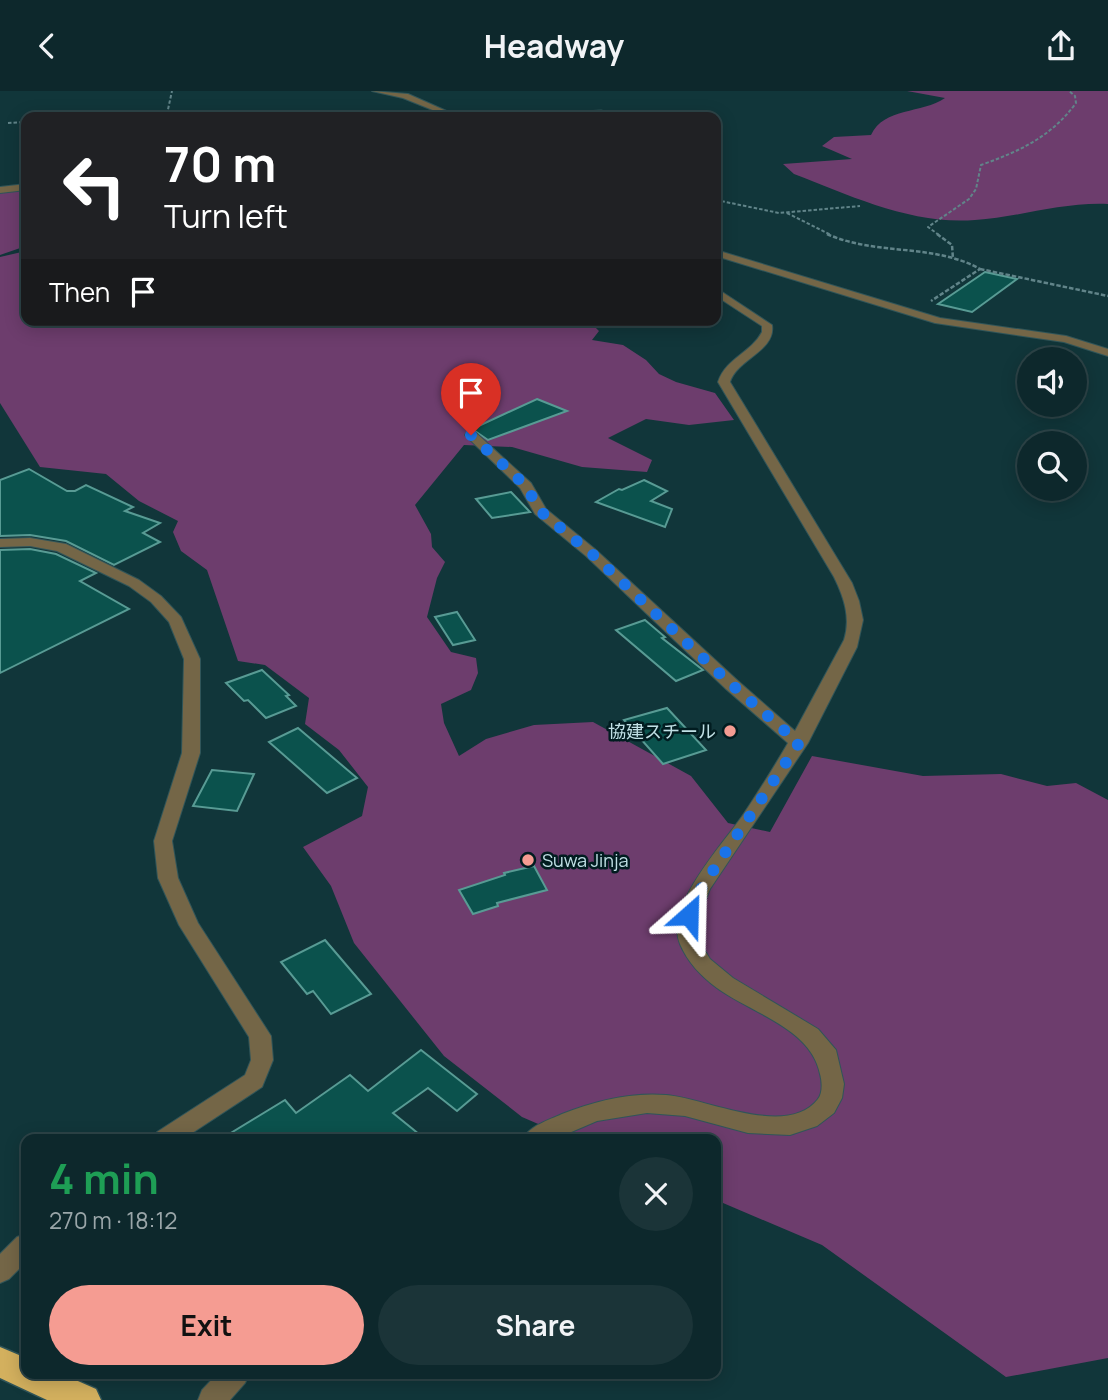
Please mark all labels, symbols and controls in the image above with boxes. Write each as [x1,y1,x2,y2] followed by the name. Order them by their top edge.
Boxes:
[484,24,624,68] text: Headway
[28,27,66,65] icon: back
[1042,27,1080,65] icon: share
[164,130,276,197] text: 70 m
[49,140,140,231] icon: left
[164,194,288,238] text: Turn left
[124,273,162,311] icon: arrive
[49,274,110,310] text: Then
[1017,347,1087,501] map controls
[1017,347,1087,417] button: sound
[441,363,501,435] pin
[452,374,490,412] icon: arrive
[1017,431,1087,501] button: search
[608,719,716,743] place label: 協建スチール
[722,723,738,739] marker: 協建スチール
[542,848,628,872] place label: Suwa Jinja
[520,852,536,868] marker: Suwa Jinja
[652,878,726,952] position arrow
[49,1149,159,1207] text: 4 min
[619,1157,693,1231] button: close
[49,1204,177,1236] text: 270 m · 18:12
[49,1285,364,1365] button: Exit
[378,1285,693,1365] button: Share

